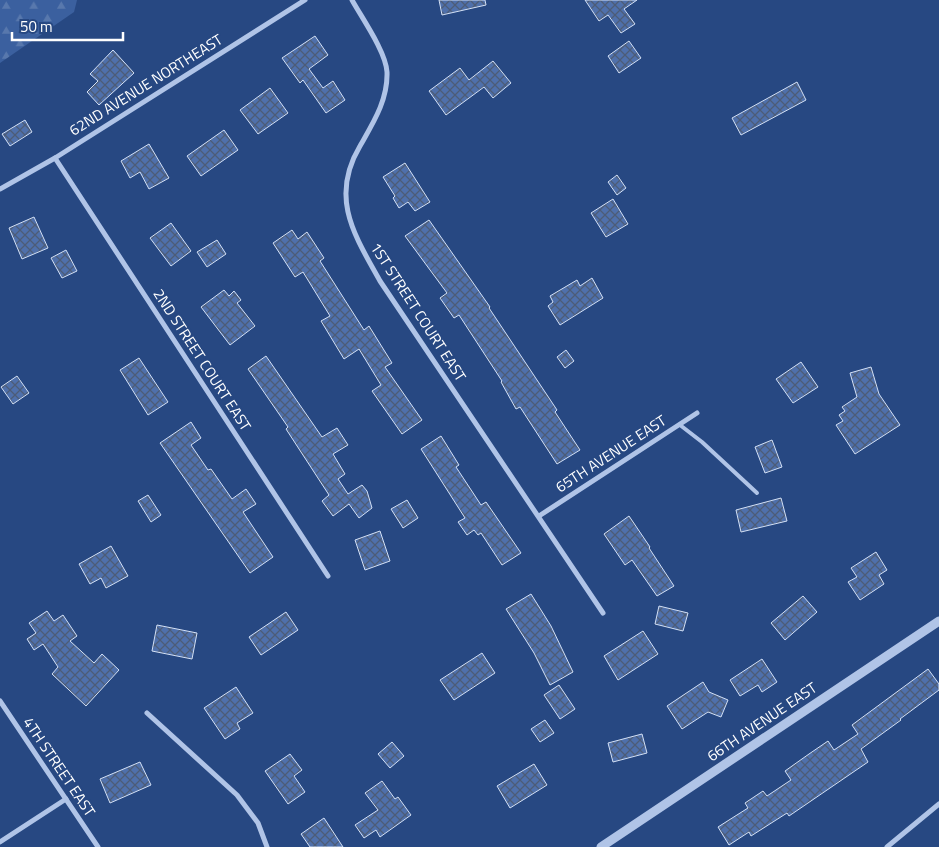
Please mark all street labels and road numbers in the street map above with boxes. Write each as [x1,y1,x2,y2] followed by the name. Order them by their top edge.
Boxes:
[65,28,227,141] street label: 62ND AVENUE NORTHEAST
[365,238,472,386] street label: 1ST STREET COURT EAST
[148,284,257,435] street label: 2ND STREET COURT EAST
[551,409,671,498] street label: 65TH AVENUE EAST
[702,676,821,767] street label: 66TH AVENUE EAST
[17,712,101,821] street label: 4TH STREET EAST

